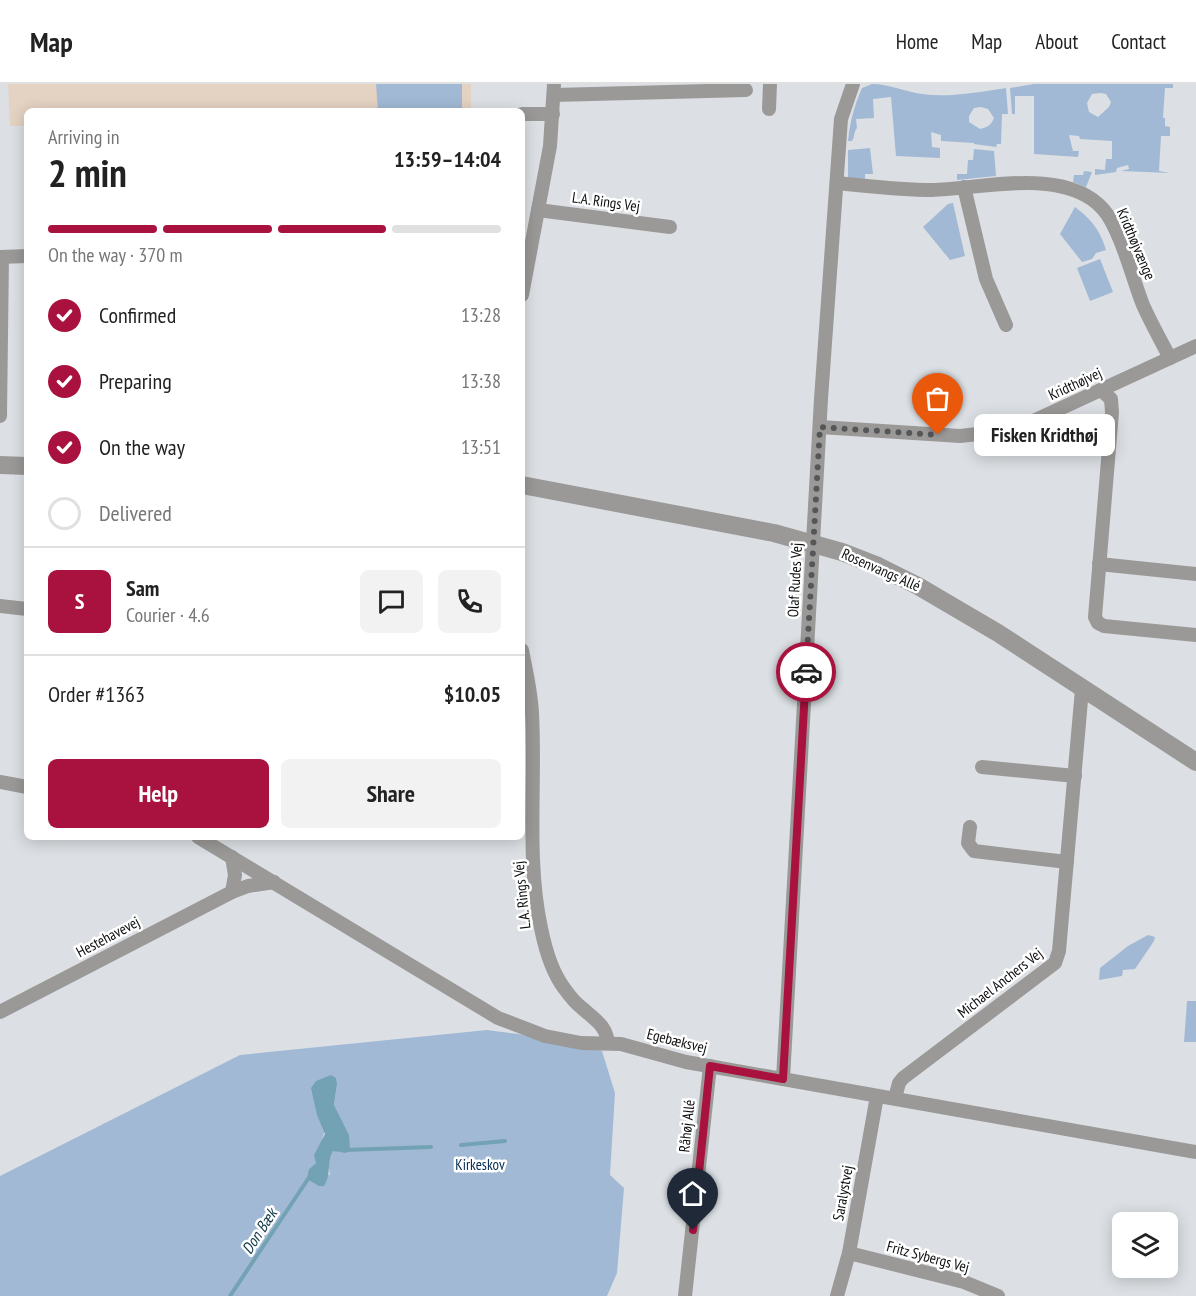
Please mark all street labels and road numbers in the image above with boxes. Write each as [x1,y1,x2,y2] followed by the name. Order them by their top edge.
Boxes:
[571,187,641,216] street label: L.A. Rings Vej
[1113,205,1160,283] street label: Kridthøjvænge
[1045,363,1104,404] street label: Kridthøjvej
[783,542,806,618] street label: Olaf Rudes Vej
[839,544,923,595] street label: Rosenvangs Allé
[508,860,535,930] street label: L.A. Rings Vej
[73,912,143,961] street label: Hestehavevej
[953,944,1046,1022] street label: Michael Anchers Vej
[645,1024,709,1057] street label: Egebæksvej
[674,1099,699,1153] street label: Råhøj Allé
[828,1164,857,1222] street label: Saralystvej
[885,1236,972,1277] street label: Fritz Sybergs Vej

